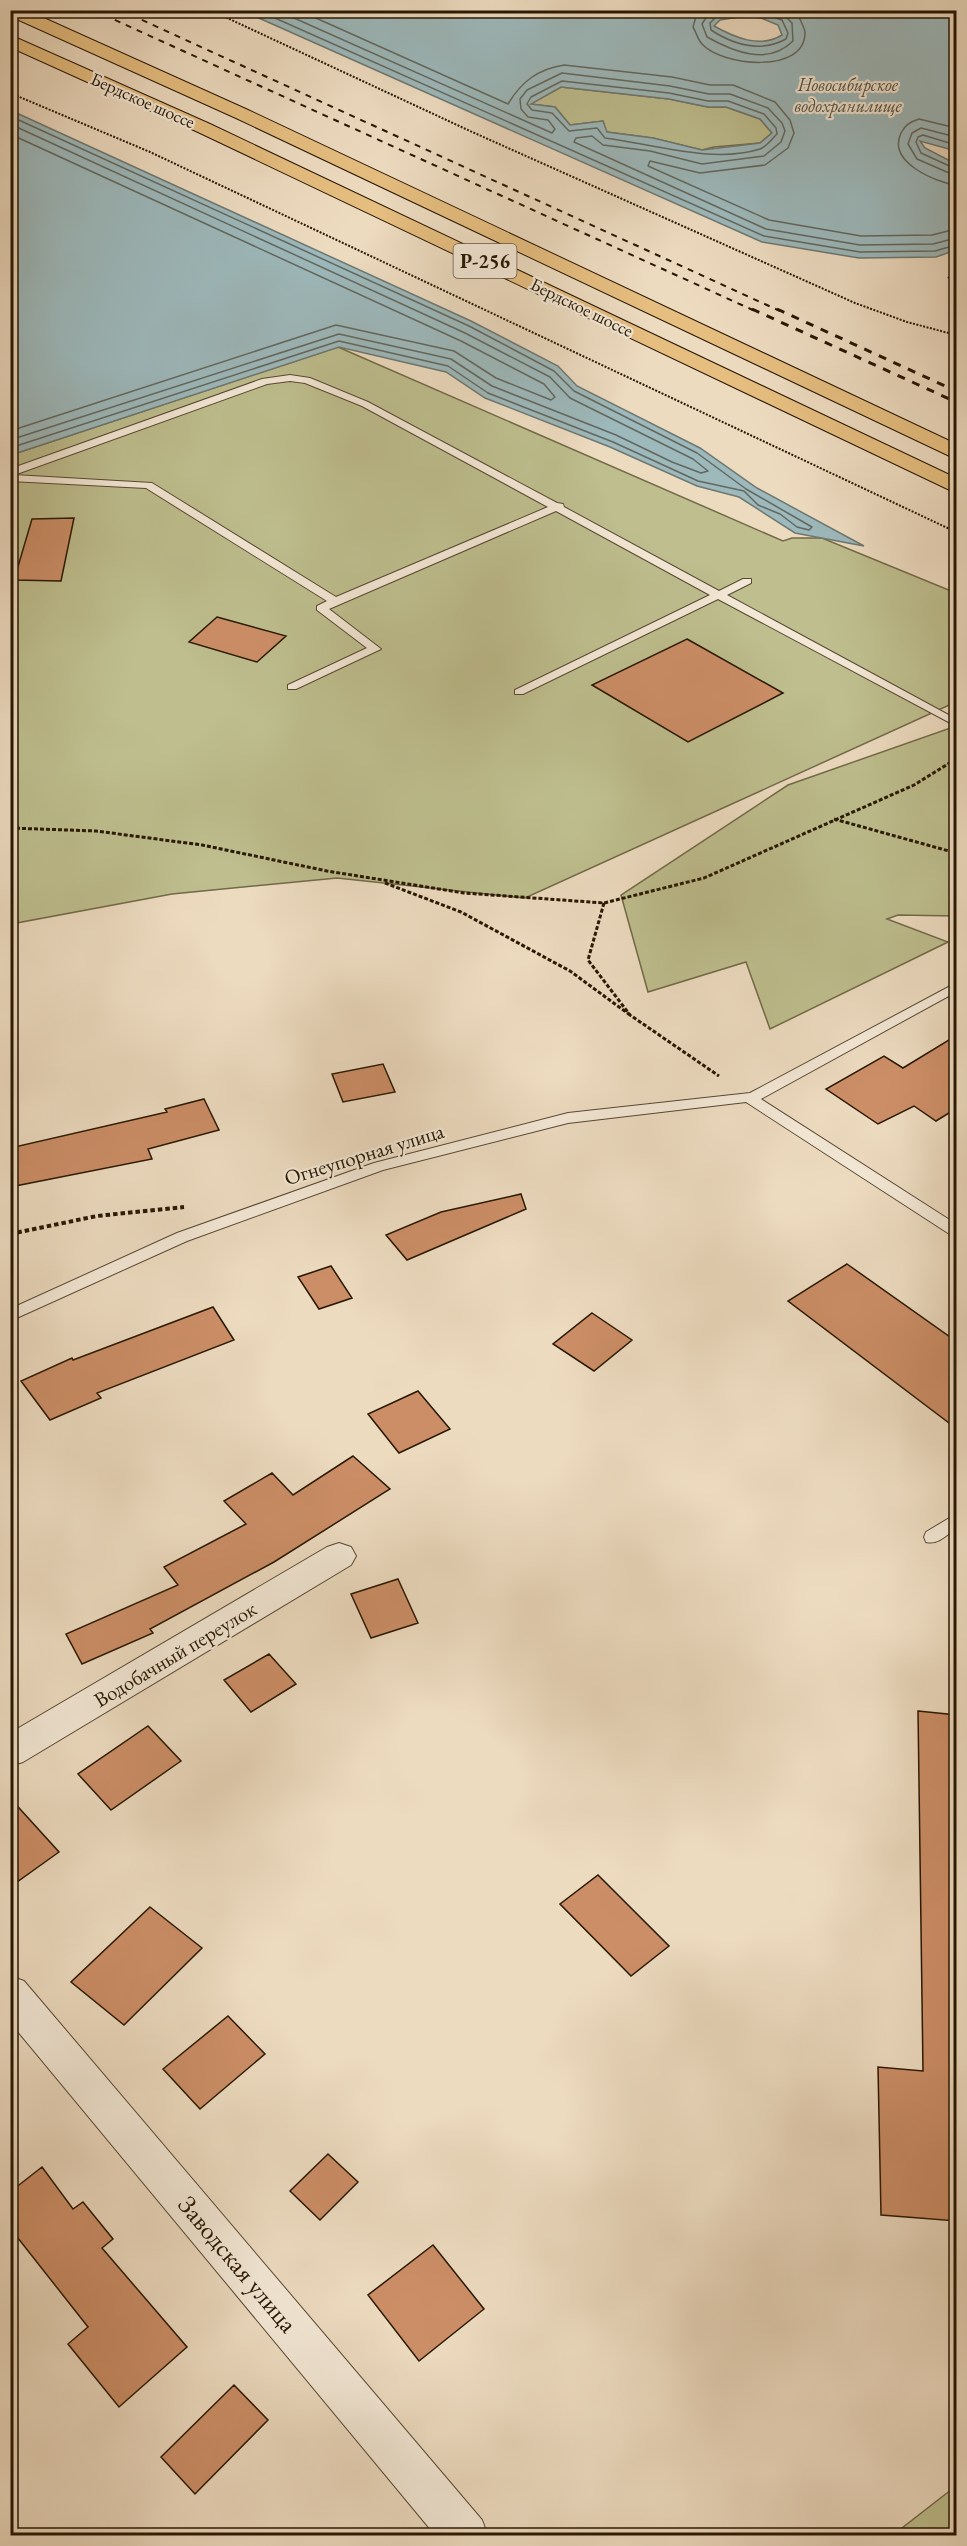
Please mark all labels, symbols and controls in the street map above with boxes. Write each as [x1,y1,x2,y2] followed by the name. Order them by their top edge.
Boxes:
[87,67,199,133] street label: Бердское шоссе
[794,73,902,118] water label: Новосибирское водохранилище
[454,244,516,278] road number: Р-256
[527,272,637,342] street label: Бердское шоссе
[281,1117,448,1191] street label: Огнеупорная улица
[89,1595,261,1713] street label: Водобачный переулок
[171,2188,306,2340] street label: Заводская улица

